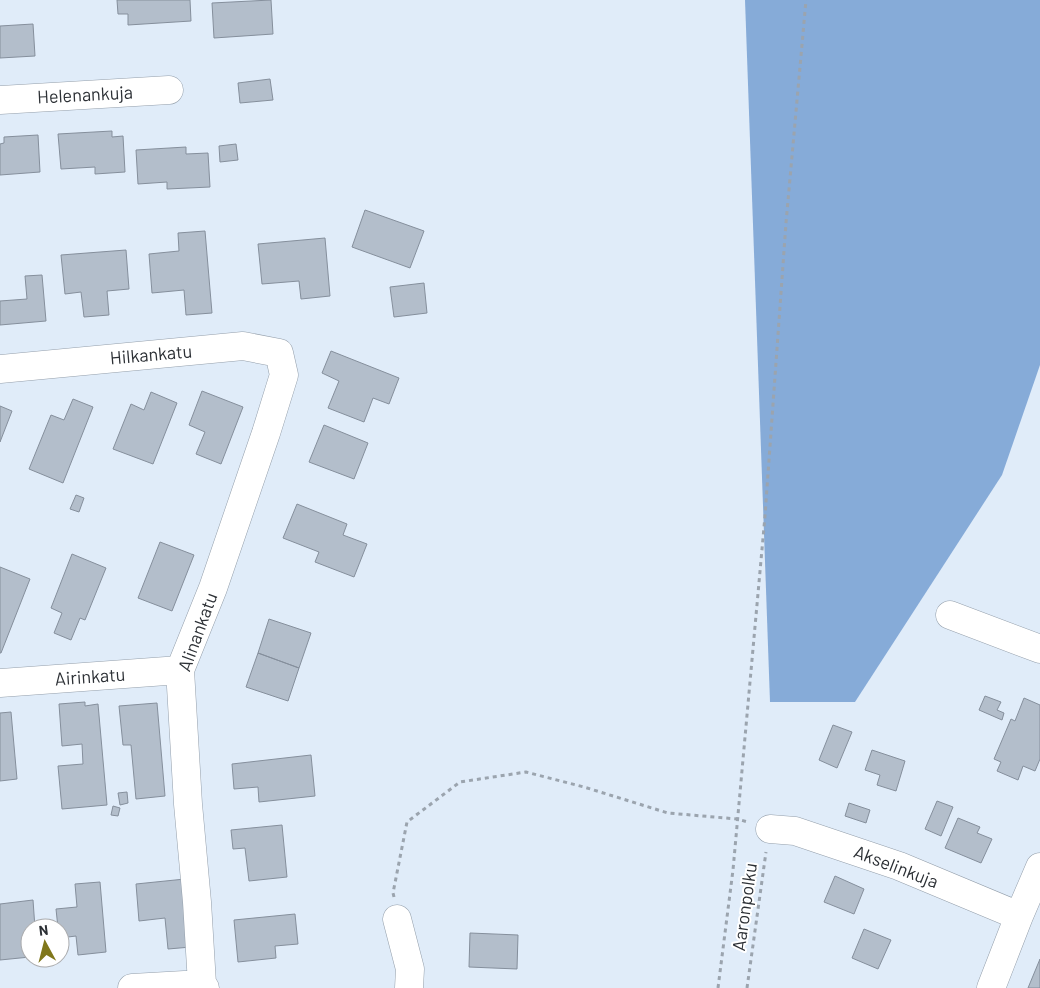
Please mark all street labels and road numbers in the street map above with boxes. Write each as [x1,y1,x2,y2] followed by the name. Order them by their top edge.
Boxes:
[36,81,133,107] street label: Helenankuja
[109,339,193,369] street label: Hilkankatu
[173,589,221,674] street label: Alinankatu
[54,663,126,689] street label: Airinkatu
[851,840,942,892] street label: Akselinkuja
[727,861,761,952] street label: Aaronpolku

